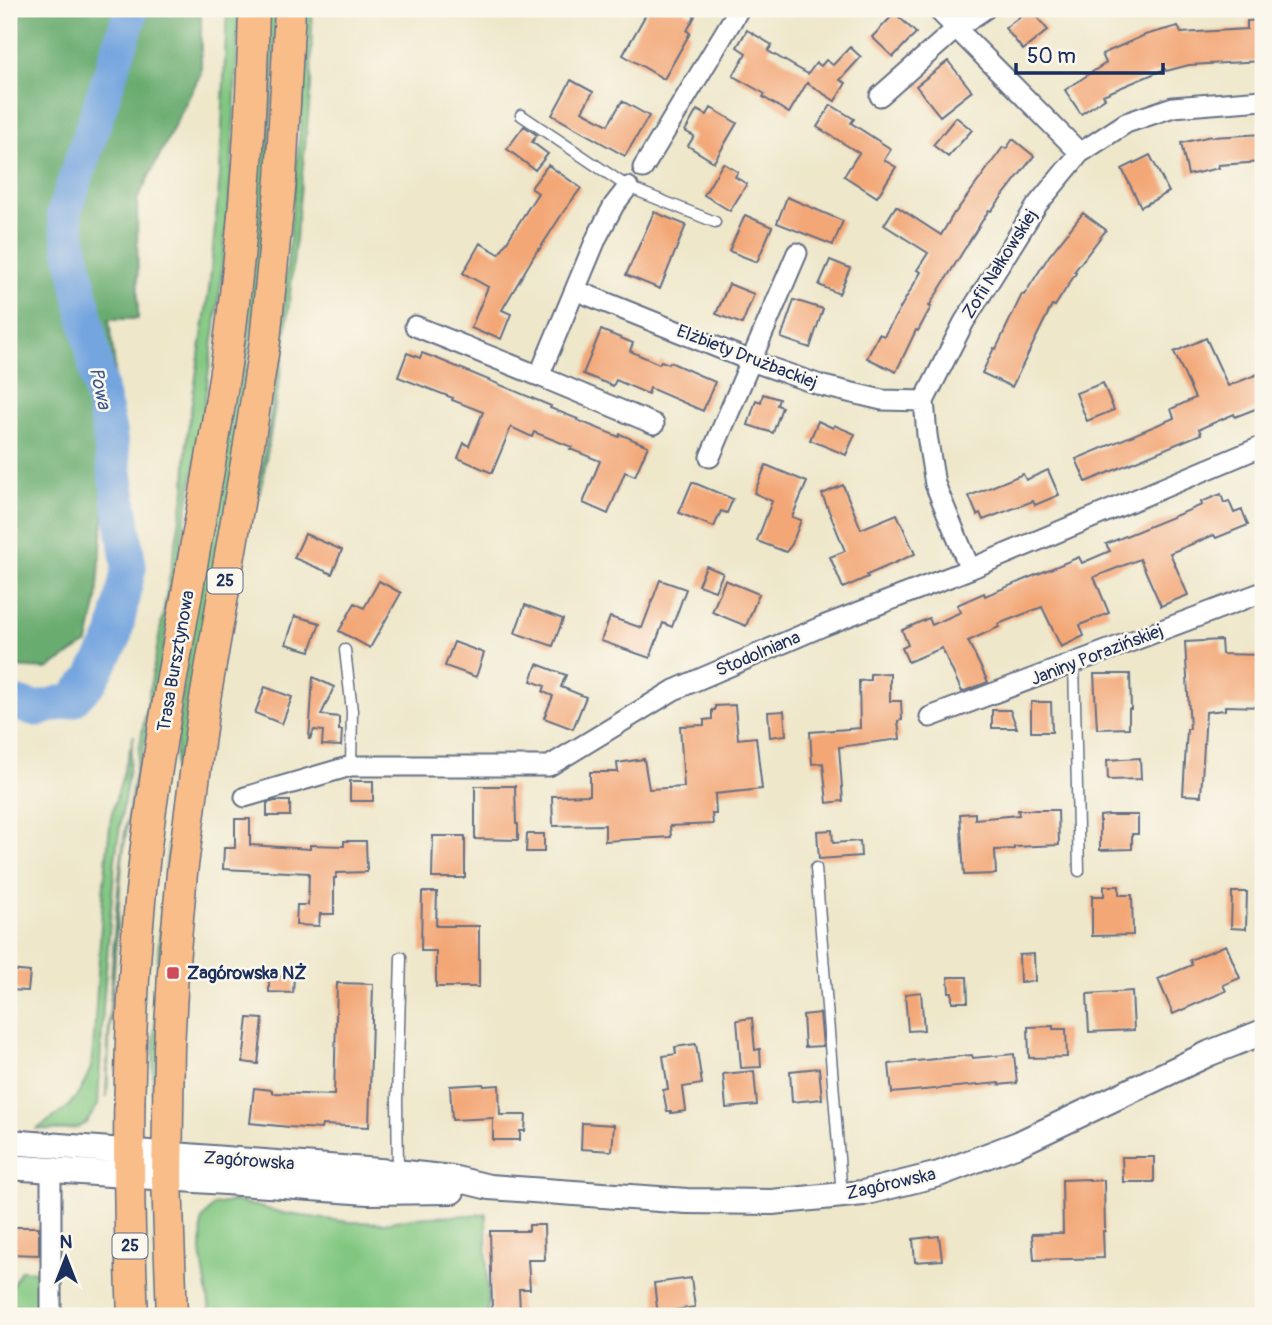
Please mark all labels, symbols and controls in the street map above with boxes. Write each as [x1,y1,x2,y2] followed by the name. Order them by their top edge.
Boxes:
[1016,32,1164,76] scale bar
[1027,43,1076,70] text: 50 m
[957,205,1043,323] street label: Zofii Nałkowskiej
[673,320,821,394] street label: Elżbiety Drużbackiej
[84,365,116,412] water label: Powa
[208,568,243,594] road number: 25
[152,589,200,733] street label: Trasa Bursztynowa
[1027,619,1167,691] street label: Janiny Porazińskiej
[712,626,804,682] street label: Stodolniana
[187,962,307,985] place label: Zagórowska NŻ
[165,965,181,981] marker: Zagórowska NŻ
[203,1146,295,1176] street label: Zagórowska
[844,1163,938,1205] street label: Zagórowska
[32,1224,102,1294] north arrow
[60,1230,73,1254] text: N
[113,1234,148,1258] road number: 25

